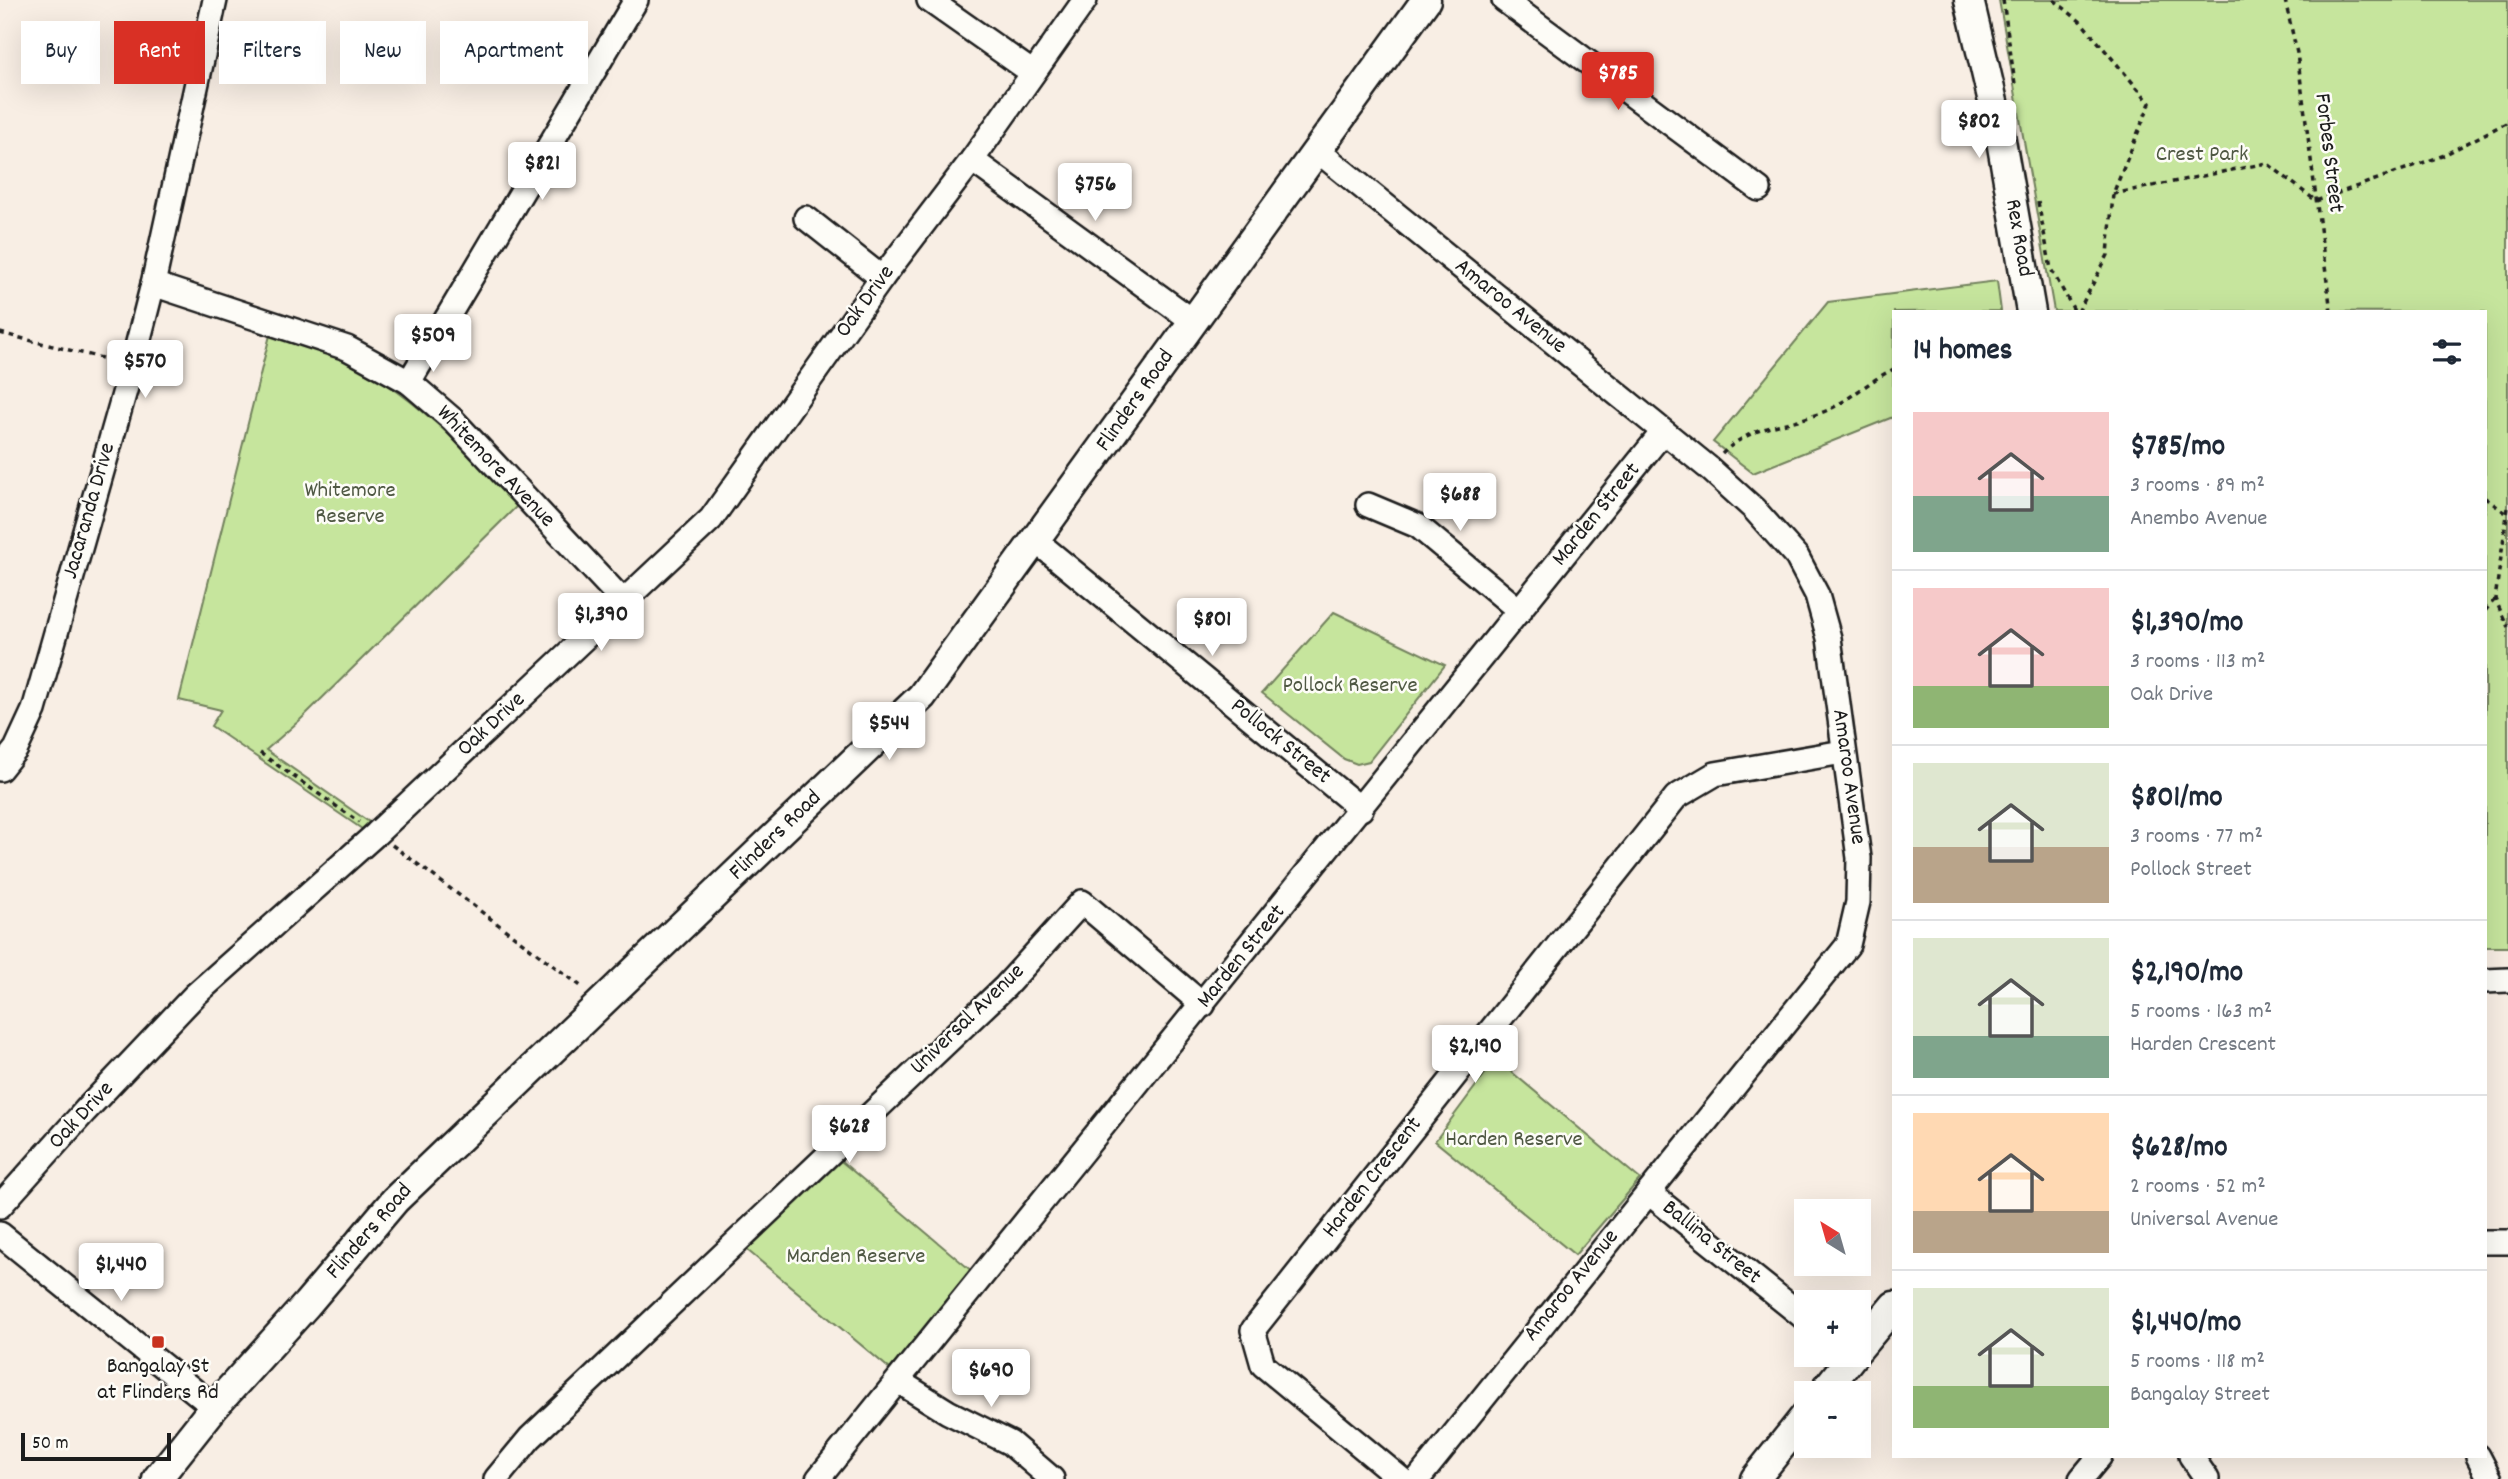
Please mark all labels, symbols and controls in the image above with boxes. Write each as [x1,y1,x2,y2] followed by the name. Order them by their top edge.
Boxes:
[21,21,100,84] chip: Buy
[114,21,205,84] chip: Rent
[219,21,326,84] chip: Filters
[340,21,426,84] chip: New
[440,21,588,84] chip: Apartment
[1577,52,1659,112] pin: $785
[1598,58,1638,91] text: $785
[2304,91,2352,215] street label: Forbes Street
[1938,100,2020,160] pin: $802
[1957,106,2001,139] text: $802
[2156,139,2248,172] park label: Crest Park
[501,142,583,202] pin: $821
[524,148,560,181] text: $821
[1054,164,1136,223] pin: $756
[1074,169,1116,202] text: $756
[1995,197,2041,279] street label: Rex Road
[1447,251,1573,363] street label: Amaroo Avenue
[828,259,904,345] street label: Oak Drive
[392,314,474,374] pin: $509
[410,320,456,353] text: $509
[1913,331,2012,374] text: 14 homes
[2428,333,2466,371] icon: filters
[104,340,186,400] pin: $570
[1089,343,1183,459] street label: Flinders Road
[123,346,167,379] text: $570
[428,398,562,536] street label: Whitemore Avenue
[2130,427,2225,470] text: $785/mo
[55,439,125,583] street label: Jacaranda Drive
[1969,440,2053,524] icon: home
[1545,456,1649,574] street label: Marden Street
[2130,470,2265,503] text: 3 rooms · 89 m²
[1419,474,1501,533] pin: $688
[304,475,396,534] park label: Whitemore Reserve
[1439,479,1481,512] text: $688
[2130,503,2268,536] text: Anembo Avenue
[544,594,658,653] pin: $1,390
[1171,598,1253,658] pin: $801
[574,599,628,632] text: $1,390
[2130,603,2243,646] text: $1,390/mo
[1193,604,1231,637] text: $801
[1969,616,2053,700] icon: home
[2130,646,2266,679] text: 3 rooms · 113 m²
[1282,670,1418,703] park label: Pollock Reserve
[2130,679,2213,712] text: Oak Drive
[450,685,534,765] street label: Oak Drive
[1222,691,1338,793] street label: Pollock Street
[848,702,930,762] pin: $544
[1822,707,1874,847] street label: Amaroo Avenue
[868,708,910,741] text: $544
[2130,778,2223,821] text: $801/mo
[722,783,830,889] street label: Flinders Road
[1969,791,2053,875] icon: home
[2130,821,2263,854] text: 3 rooms · 77 m²
[2130,854,2252,887] text: Pollock Street
[1190,898,1294,1016] street label: Marden Street
[2130,953,2243,996] text: $2,190/mo
[903,957,1033,1083] street label: Universal Avenue
[1969,966,2053,1050] icon: home
[2130,996,2272,1029] text: 5 rooms · 163 m²
[1418,1026,1532,1085] pin: $2,190
[2130,1029,2276,1062] text: Harden Crescent
[1448,1031,1502,1064] text: $2,190
[42,1074,122,1158] street label: Oak Drive
[808,1106,890,1165] pin: $628
[1315,1110,1431,1246] street label: Harden Crescent
[828,1111,870,1144] text: $628
[1445,1124,1583,1157] park label: Harden Reserve
[2130,1128,2228,1171] text: $628/mo
[1969,1141,2053,1225] icon: home
[2130,1171,2266,1204] text: 2 rooms · 52 m²
[319,1177,421,1287] street label: Flinders Road
[1654,1193,1768,1293] street label: Ballina Street
[1794,1199,1871,1276] north arrow
[1794,1199,1871,1458] map controls
[2130,1204,2278,1237] text: Universal Avenue
[1516,1223,1628,1349] street label: Amaroo Avenue
[787,1241,925,1274] park label: Marden Reserve
[64,1244,178,1303] pin: $1,440
[95,1249,147,1282] text: $1,440
[1794,1290,1871,1367] button: +
[2130,1303,2241,1346] text: $1,440/mo
[1969,1316,2053,1400] icon: home
[150,1334,166,1350] marker: Bangalay St at Flinders Rd
[2130,1346,2265,1379] text: 5 rooms · 118 m²
[950,1350,1032,1409] pin: $690
[97,1351,219,1410] place label: Bangalay St at Flinders Rd
[968,1355,1014,1388] text: $690
[2130,1379,2270,1412] text: Bangalay Street
[1794,1381,1871,1458] button: −
[21,1430,172,1462] scale bar
[32,1431,69,1458] text: 50 m

